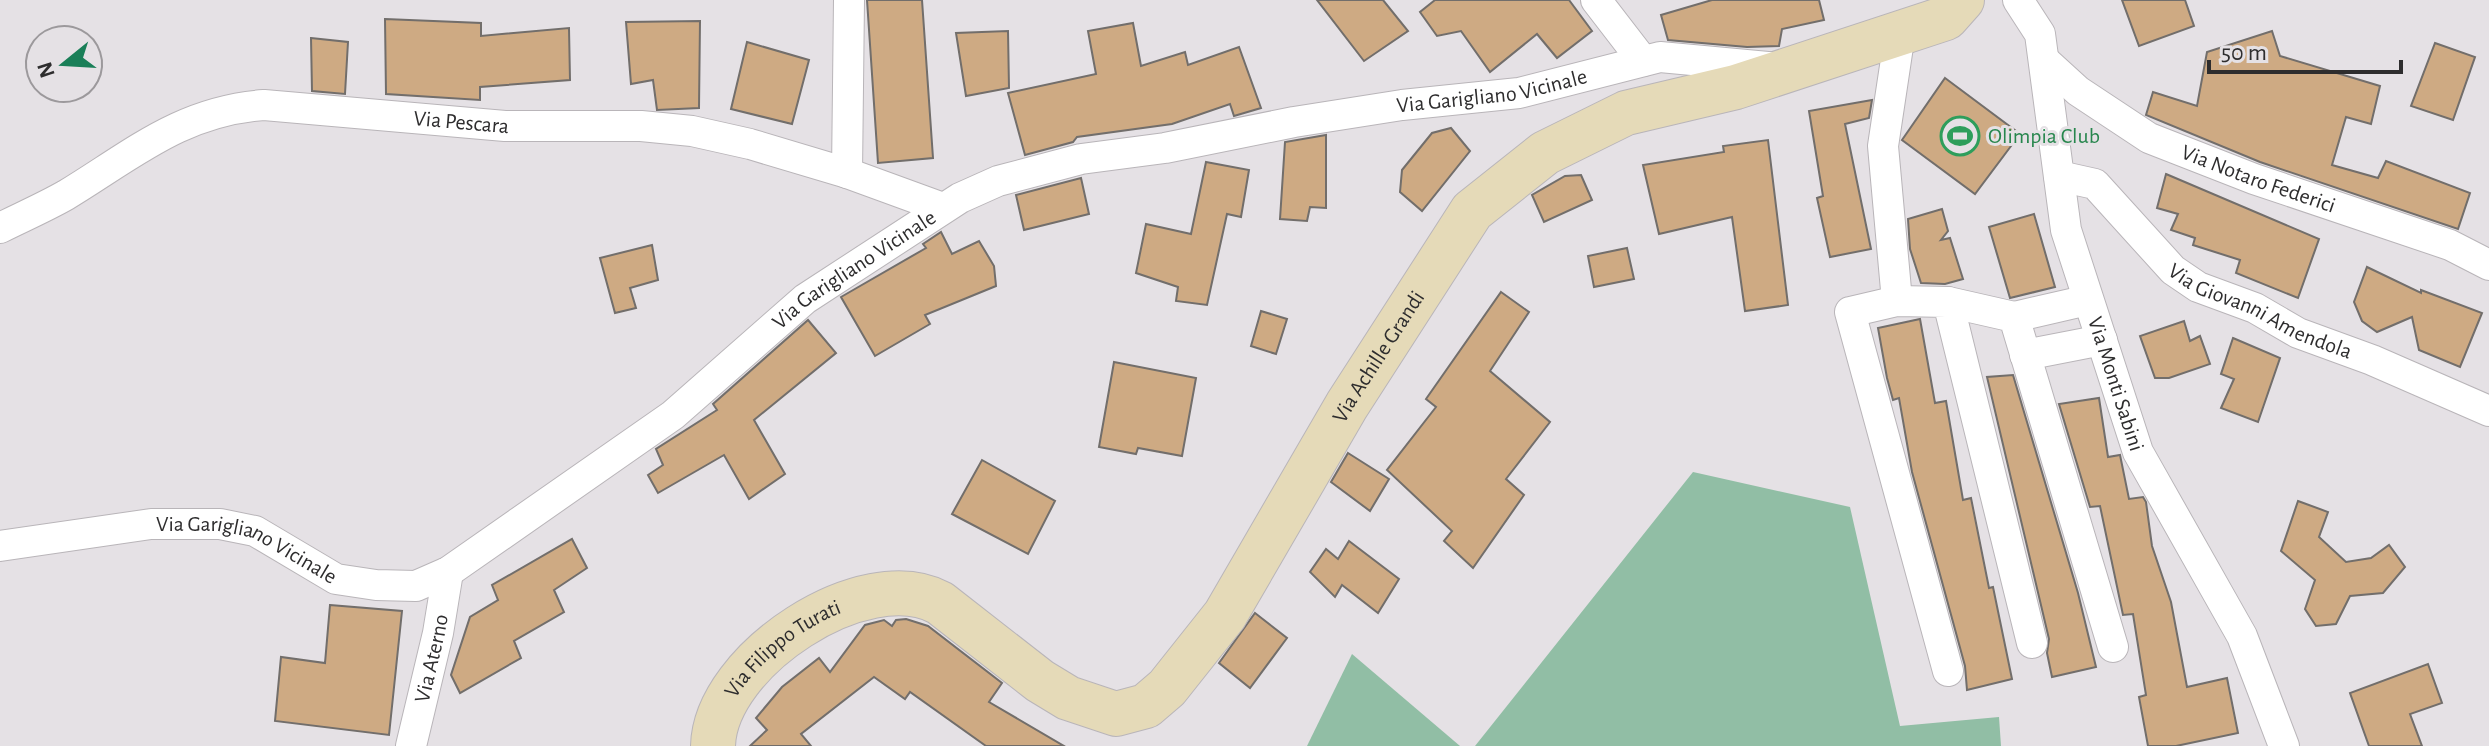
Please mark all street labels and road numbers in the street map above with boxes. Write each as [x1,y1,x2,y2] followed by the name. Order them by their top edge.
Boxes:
[1395,65,1589,117] street label: Via Garigliano Vicinale
[413,107,510,137] street label: Via Pescara
[2178,141,2338,217] street label: Via Notaro Federici
[768,206,940,333] street label: Via Garigliano Vicinale
[2164,259,2355,363] street label: Via Giovanni Amendola
[1328,287,1428,426] street label: Via Achille Grandi
[2084,314,2148,454] street label: Via Monti Sabini
[156,513,341,588] street label: Via Garigliano Vicinale
[720,596,844,701] street label: Via Filippo Turati
[411,613,452,705] street label: Via Aterno

